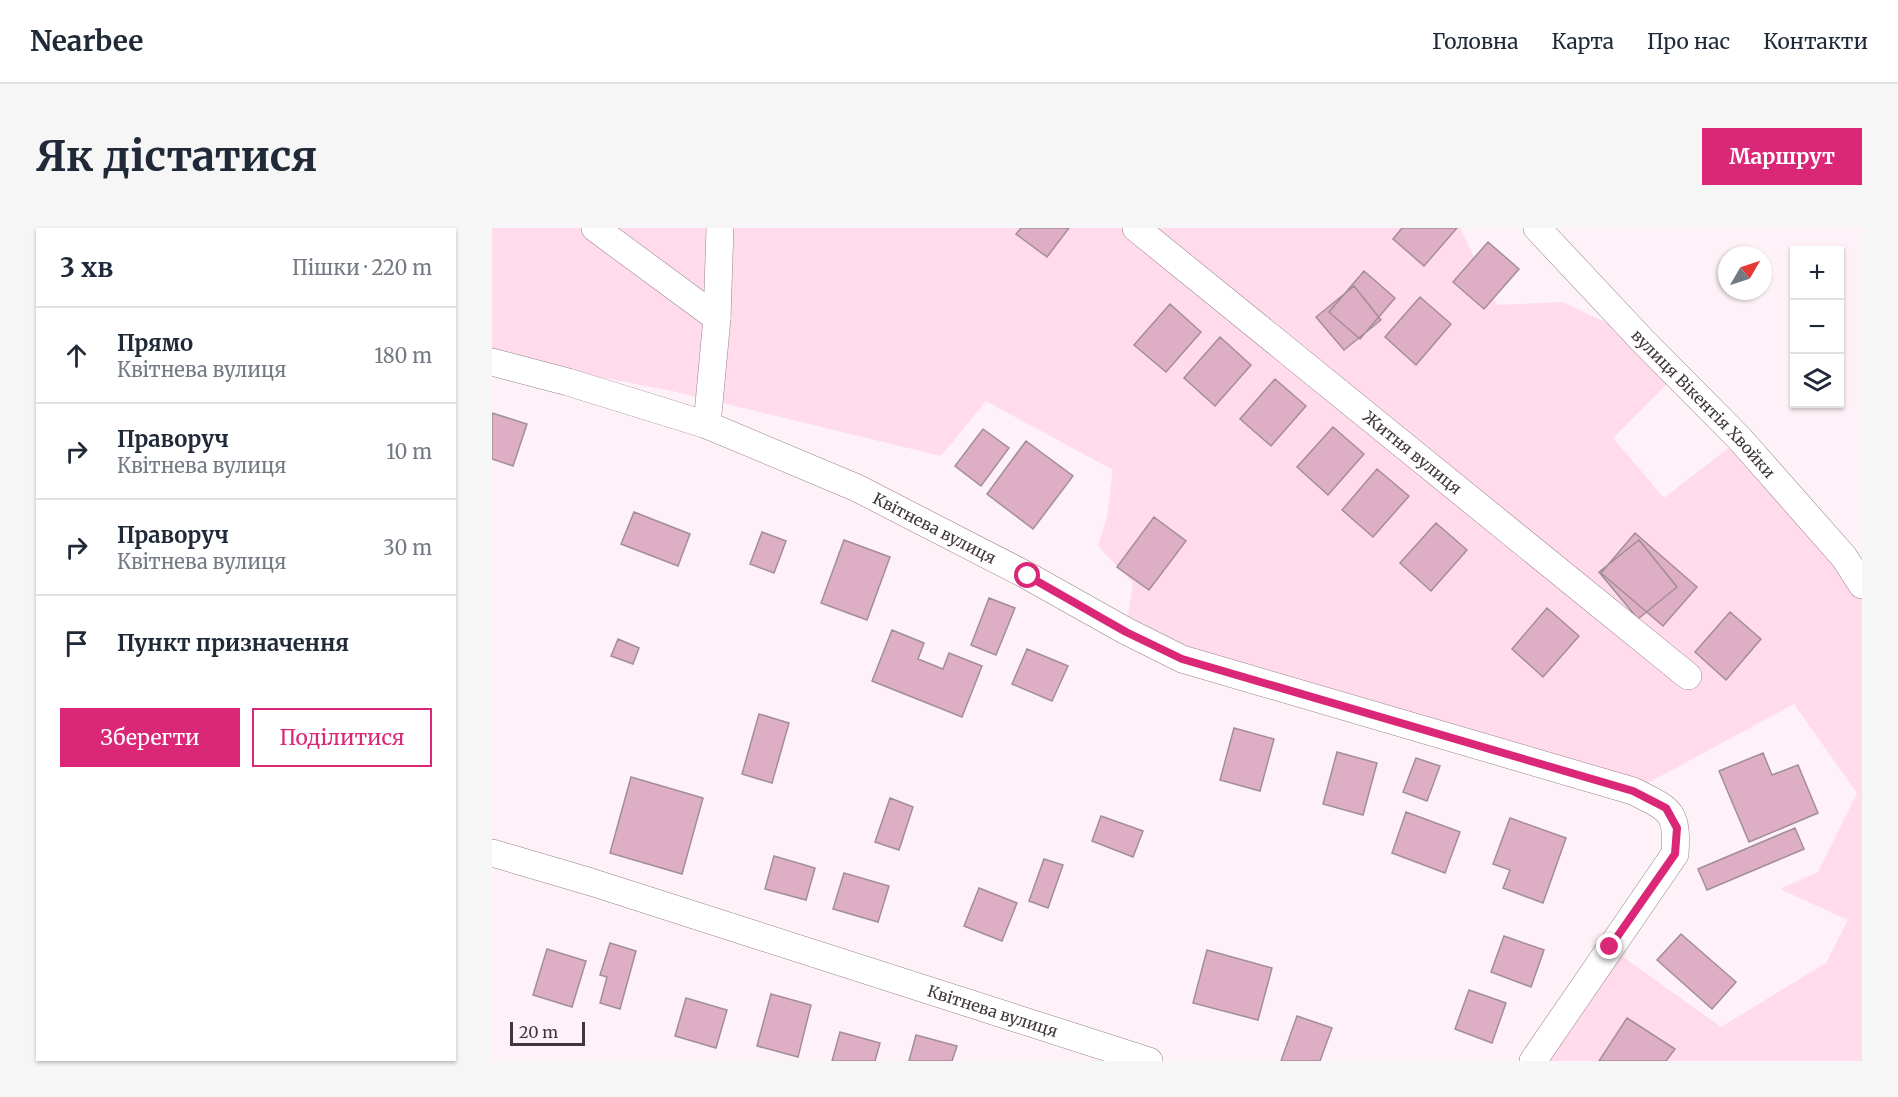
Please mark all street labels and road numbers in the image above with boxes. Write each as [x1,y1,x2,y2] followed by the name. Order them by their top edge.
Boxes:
[1627,325,1780,482] street label: вулиця Вікентія Хвойки
[1359,406,1466,498] street label: Житня вулиця
[870,488,999,568] street label: Квітнева вулиця
[925,981,1060,1041] street label: Квітнева вулиця

